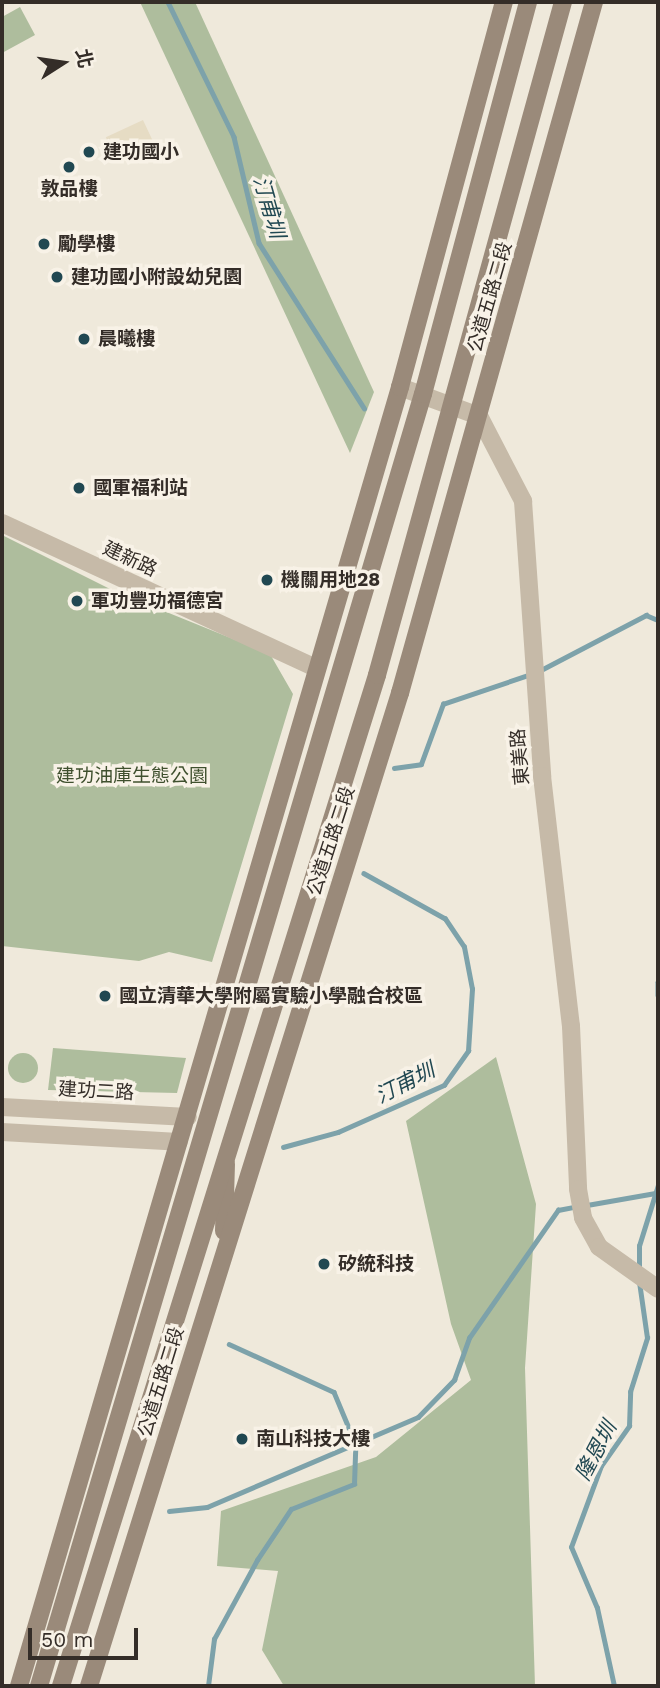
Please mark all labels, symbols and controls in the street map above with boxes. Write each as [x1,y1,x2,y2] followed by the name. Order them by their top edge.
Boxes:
[28,28,98,98] north arrow
[71,47,97,70] text: 北
[103,141,179,163] place label: 建功國小
[81,144,97,160] marker: 建功國小
[61,159,77,175] marker: 敦品樓
[248,173,290,241] water label: 汀甫圳
[41,178,97,200] place label: 敦品樓
[58,233,115,255] place label: 勵學樓
[36,236,52,252] marker: 勵學樓
[463,239,517,355] street label: 公道五路二段
[71,266,242,288] place label: 建功國小附設幼兒園
[49,269,65,285] marker: 建功國小附設幼兒園
[98,328,155,350] place label: 晨曦樓
[76,331,92,347] marker: 晨曦樓
[93,477,188,499] place label: 國軍福利站
[71,480,87,496] marker: 國軍福利站
[99,537,161,581] street label: 建新路
[281,569,380,591] place label: 機關用地28
[259,572,275,588] marker: 機關用地28
[91,590,224,612] place label: 軍功豐功福德宮
[69,593,85,609] marker: 軍功豐功福德宮
[506,728,534,786] street label: 東美路
[56,765,208,787] park label: 建功油庫生態公園
[303,783,359,899] street label: 公道五路二段
[119,985,423,1007] place label: 國立清華大學附屬實驗小學融合校區
[97,988,113,1004] marker: 國立清華大學附屬實驗小學融合校區
[371,1057,439,1109] water label: 汀甫圳
[57,1078,135,1104] street label: 建功二路
[338,1253,414,1275] place label: 矽統科技
[316,1256,332,1272] marker: 矽統科技
[133,1324,189,1440] street label: 公道五路二段
[570,1417,622,1485] water label: 隆恩圳
[256,1428,370,1450] place label: 南山科技大樓
[234,1431,250,1447] marker: 南山科技大樓
[32,1614,142,1658] scale bar
[41,1627,93,1652] text: 50 m

